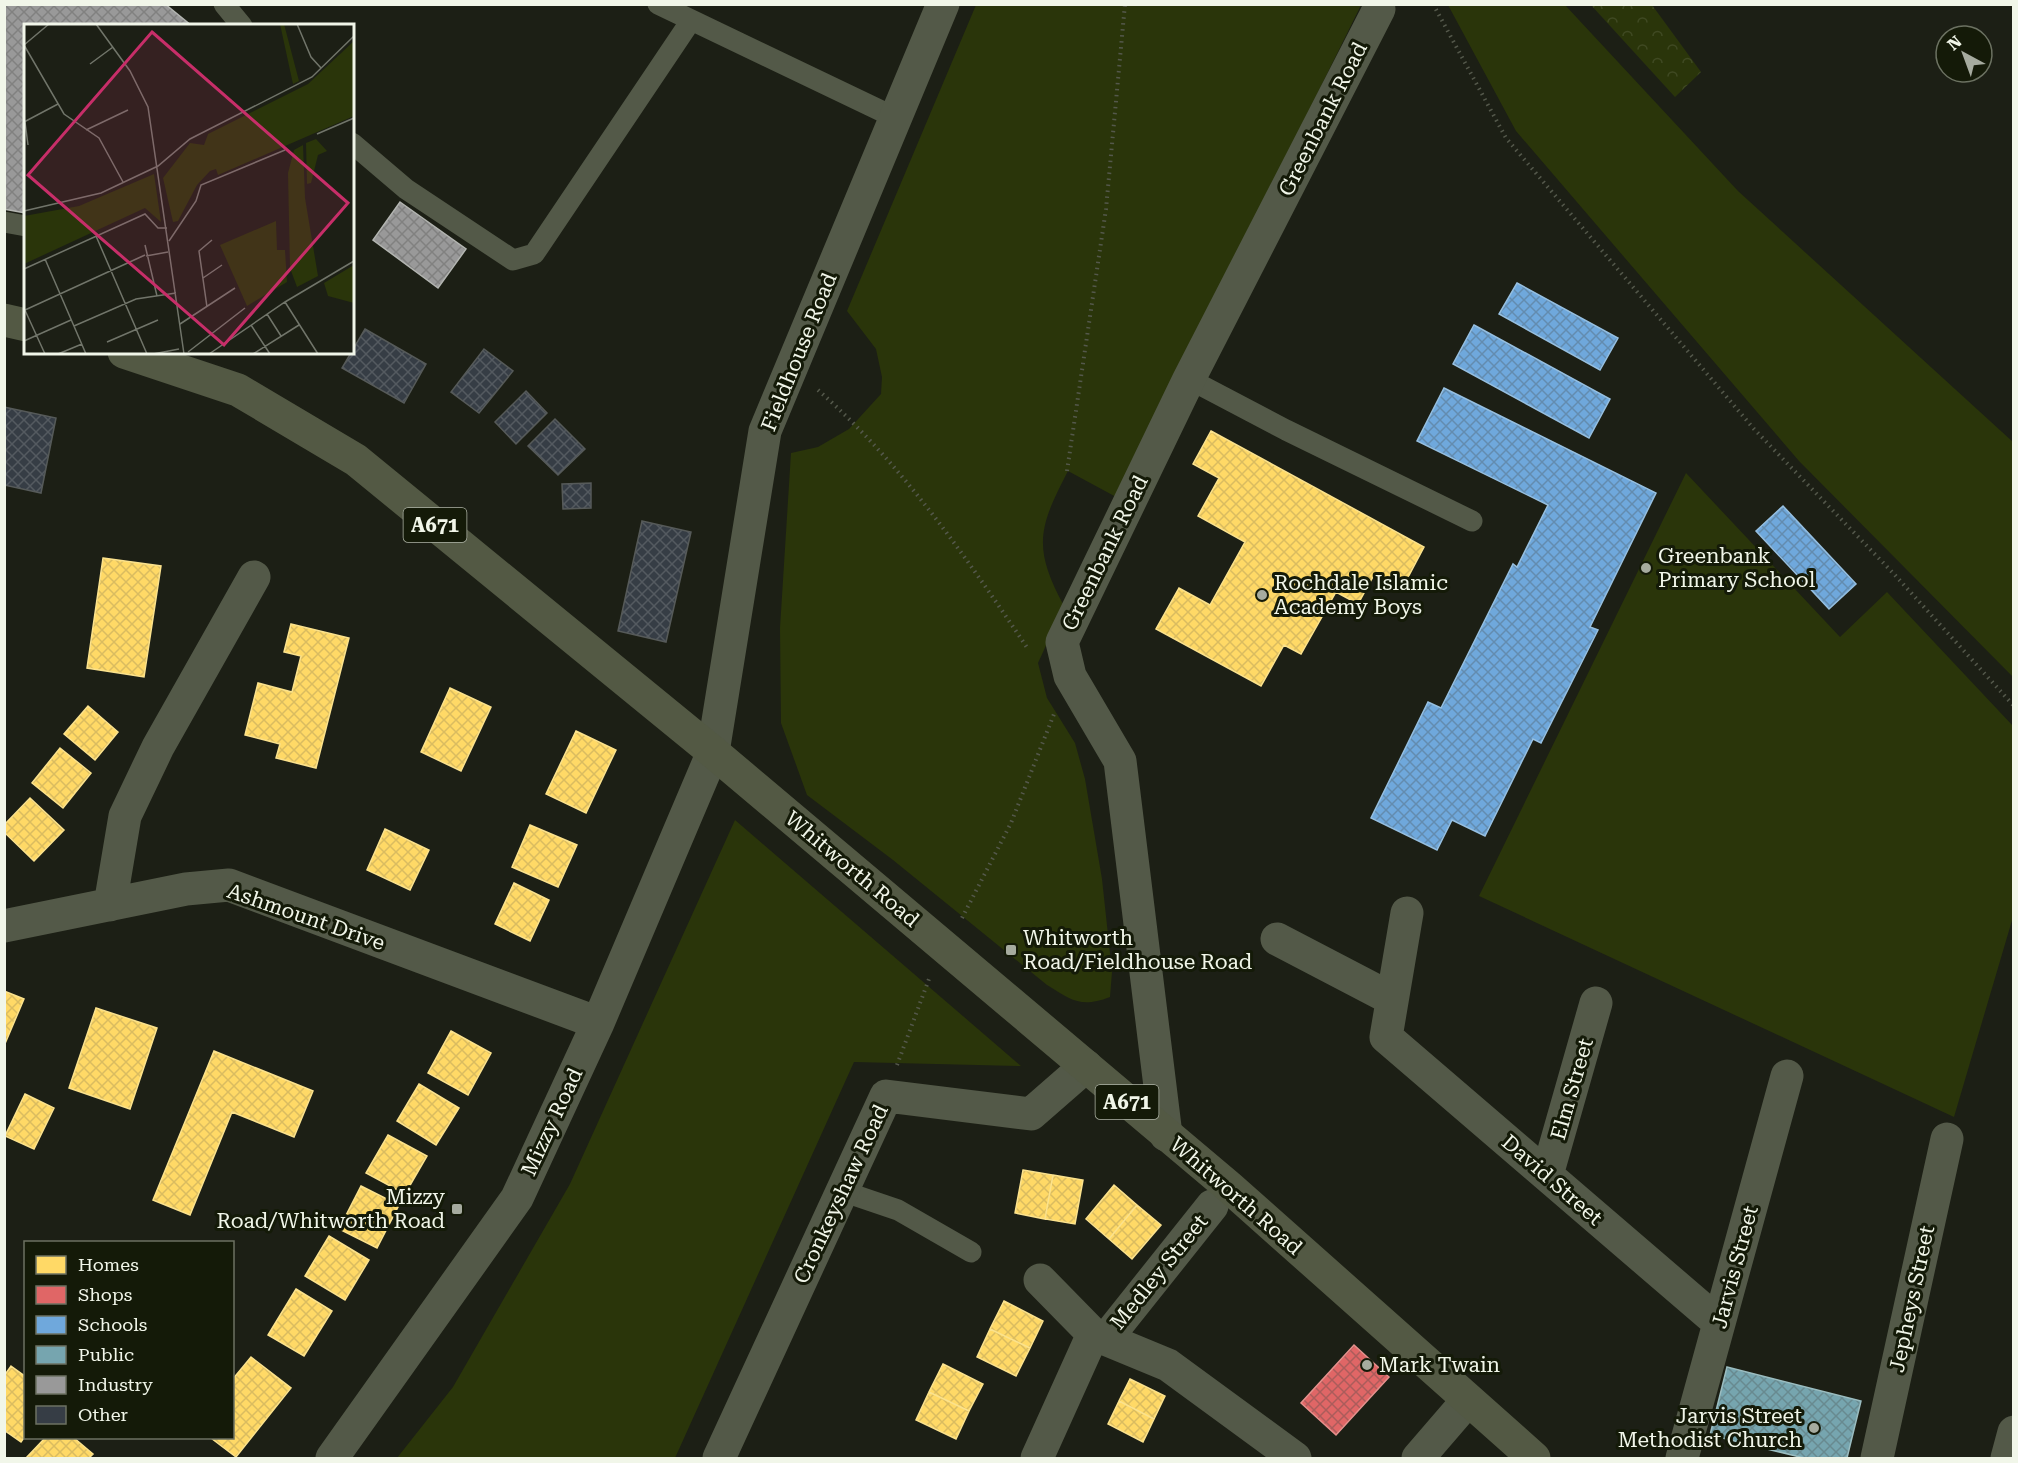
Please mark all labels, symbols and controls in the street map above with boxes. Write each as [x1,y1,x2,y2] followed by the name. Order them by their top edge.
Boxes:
[24,24,354,354] inset map
[1934,24,1994,84] north arrow
[1944,32,1965,54] text: N
[1274,38,1372,200] street label: Greenbank Road
[756,269,842,435] street label: Fieldhouse Road
[1057,471,1153,634] street label: Greenbank Road
[404,508,466,542] road number: A671
[1658,544,1816,592] place label: Greenbank Primary School
[1639,561,1653,575] marker: Greenbank Primary School
[1274,571,1448,619] place label: Rochdale Islamic Academy Boys
[1255,588,1269,602] marker: Rochdale Islamic Academy Boys
[780,806,924,932] street label: Whitworth Road
[224,879,388,955] street label: Ashmount Drive
[1023,926,1253,974] place label: Whitworth Road/Fieldhouse Road
[1004,943,1018,957] marker: Whitworth Road/Fieldhouse Road
[1546,1035,1598,1143] street label: Elm Street
[517,1064,588,1180] street label: Mizzy Road
[1096,1085,1158,1119] road number: A671
[789,1100,893,1287] street label: Cronkeyshaw Road
[1497,1130,1607,1230] street label: David Street
[1165,1132,1307,1260] street label: Whitworth Road
[217,1185,446,1233] place label: Mizzy Road/Whitworth Road
[450,1202,464,1216] marker: Mizzy Road/Whitworth Road
[1707,1203,1763,1331] street label: Jarvis Street
[1105,1210,1213,1334] street label: Medley Street
[1885,1223,1939,1375] street label: Jepheys Street
[24,1241,234,1439] legend
[78,1254,139,1275] text: Homes
[78,1284,132,1305] text: Shops
[78,1314,147,1335] text: Schools
[78,1344,134,1365] text: Public
[1379,1353,1501,1377] place label: Mark Twain
[1360,1358,1374,1372] marker: Mark Twain
[78,1374,153,1395] text: Industry
[78,1404,128,1425] text: Other
[1618,1404,1802,1452] place label: Jarvis Street Methodist Church
[1807,1421,1821,1435] marker: Jarvis Street Methodist Church

